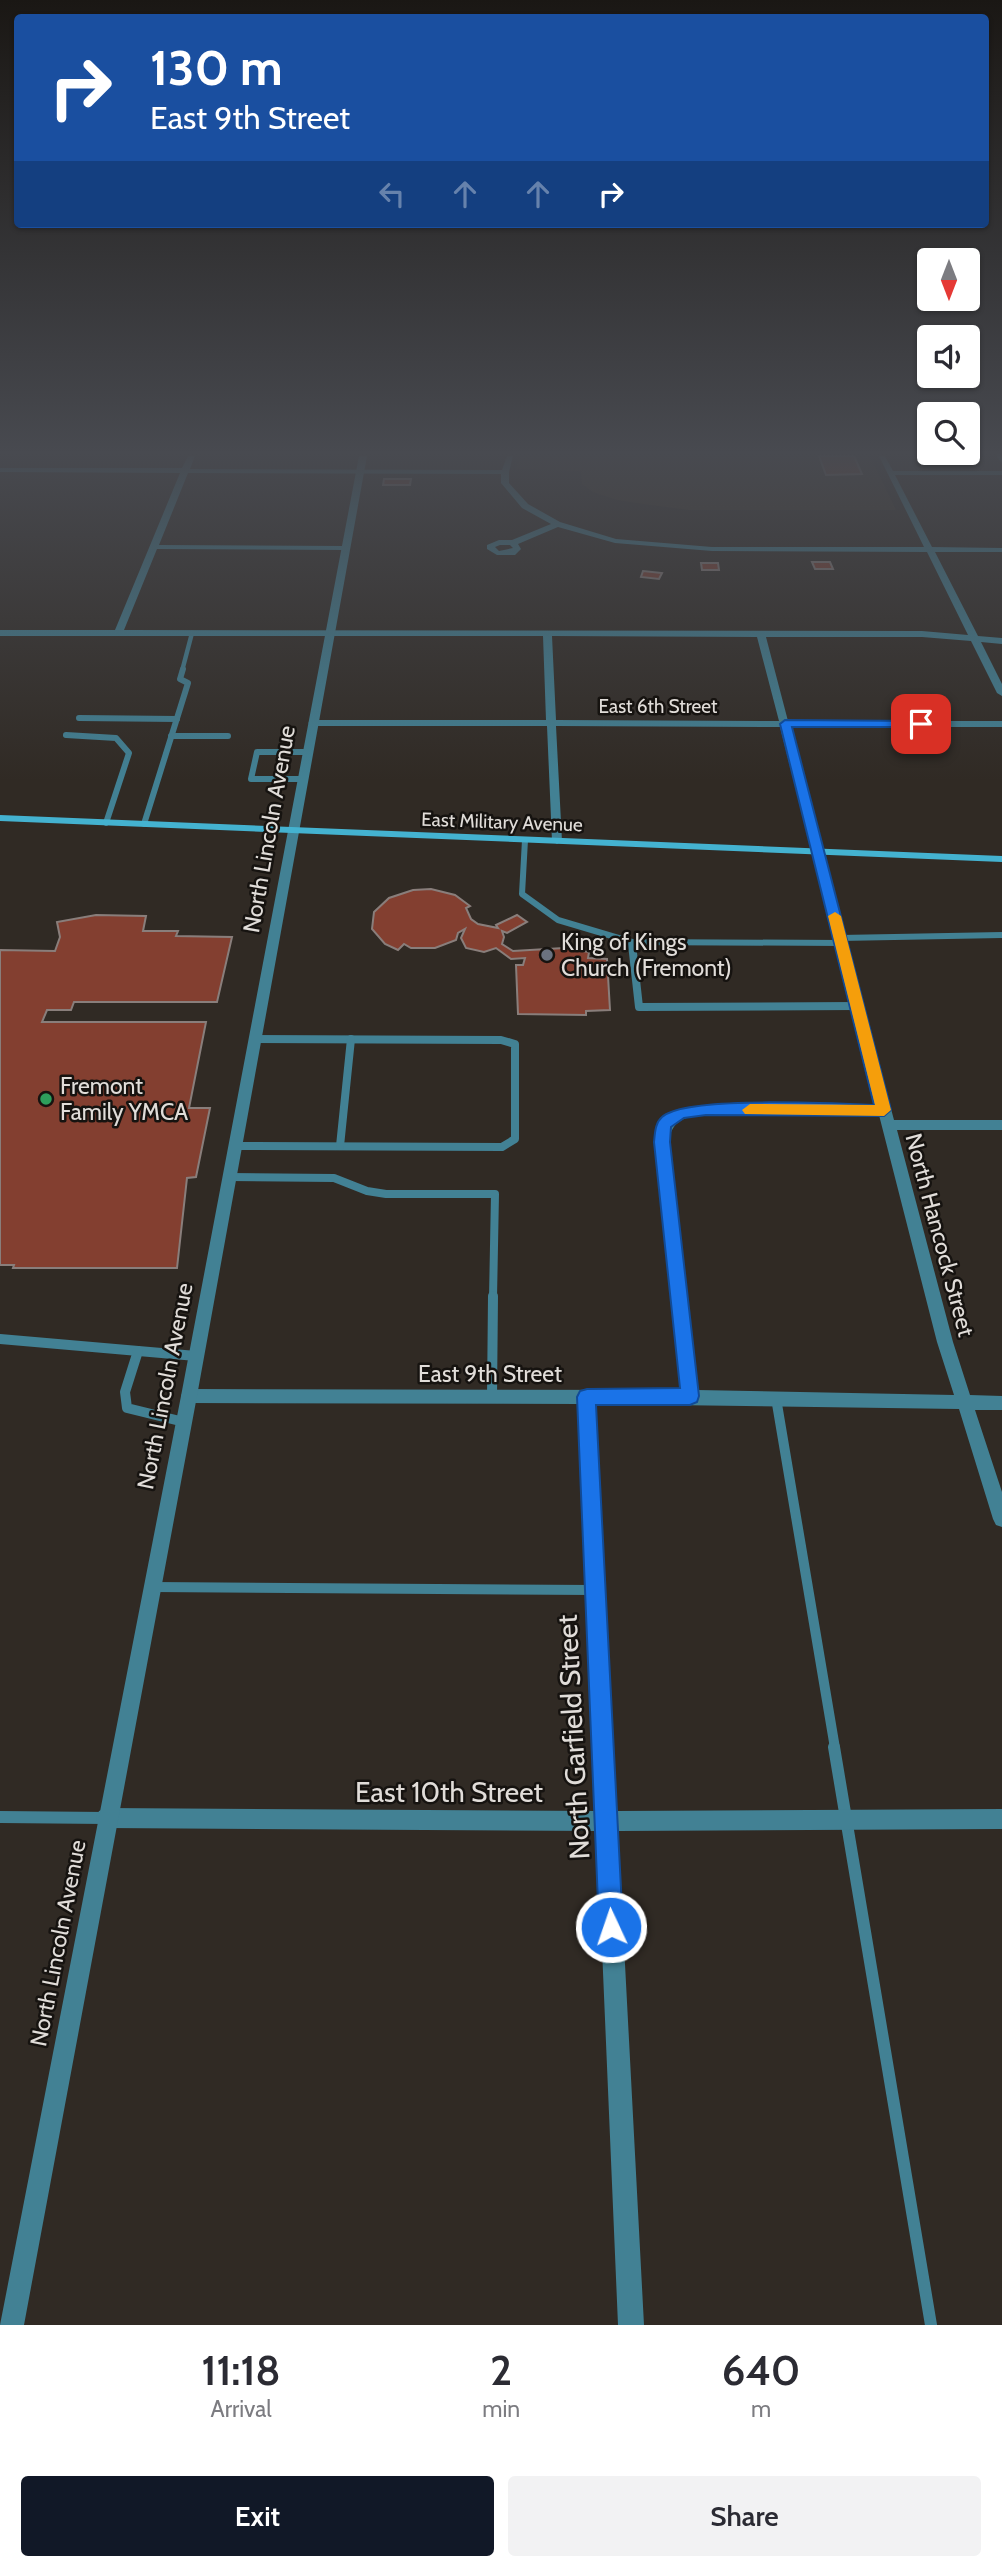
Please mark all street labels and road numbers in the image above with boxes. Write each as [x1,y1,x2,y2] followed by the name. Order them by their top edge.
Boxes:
[599,695,718,718] street label: East 6th Street
[237,723,301,935] street label: North Lincoln Avenue
[421,808,583,836] street label: East Military Avenue
[899,1130,981,1340] street label: North Hancock Street
[131,1280,199,1492] street label: North Lincoln Avenue
[418,1360,562,1388] street label: East 9th Street
[550,1614,596,1860] street label: North Garfield Street
[355,1775,543,1809] street label: East 10th Street
[24,1837,92,2049] street label: North Lincoln Avenue

